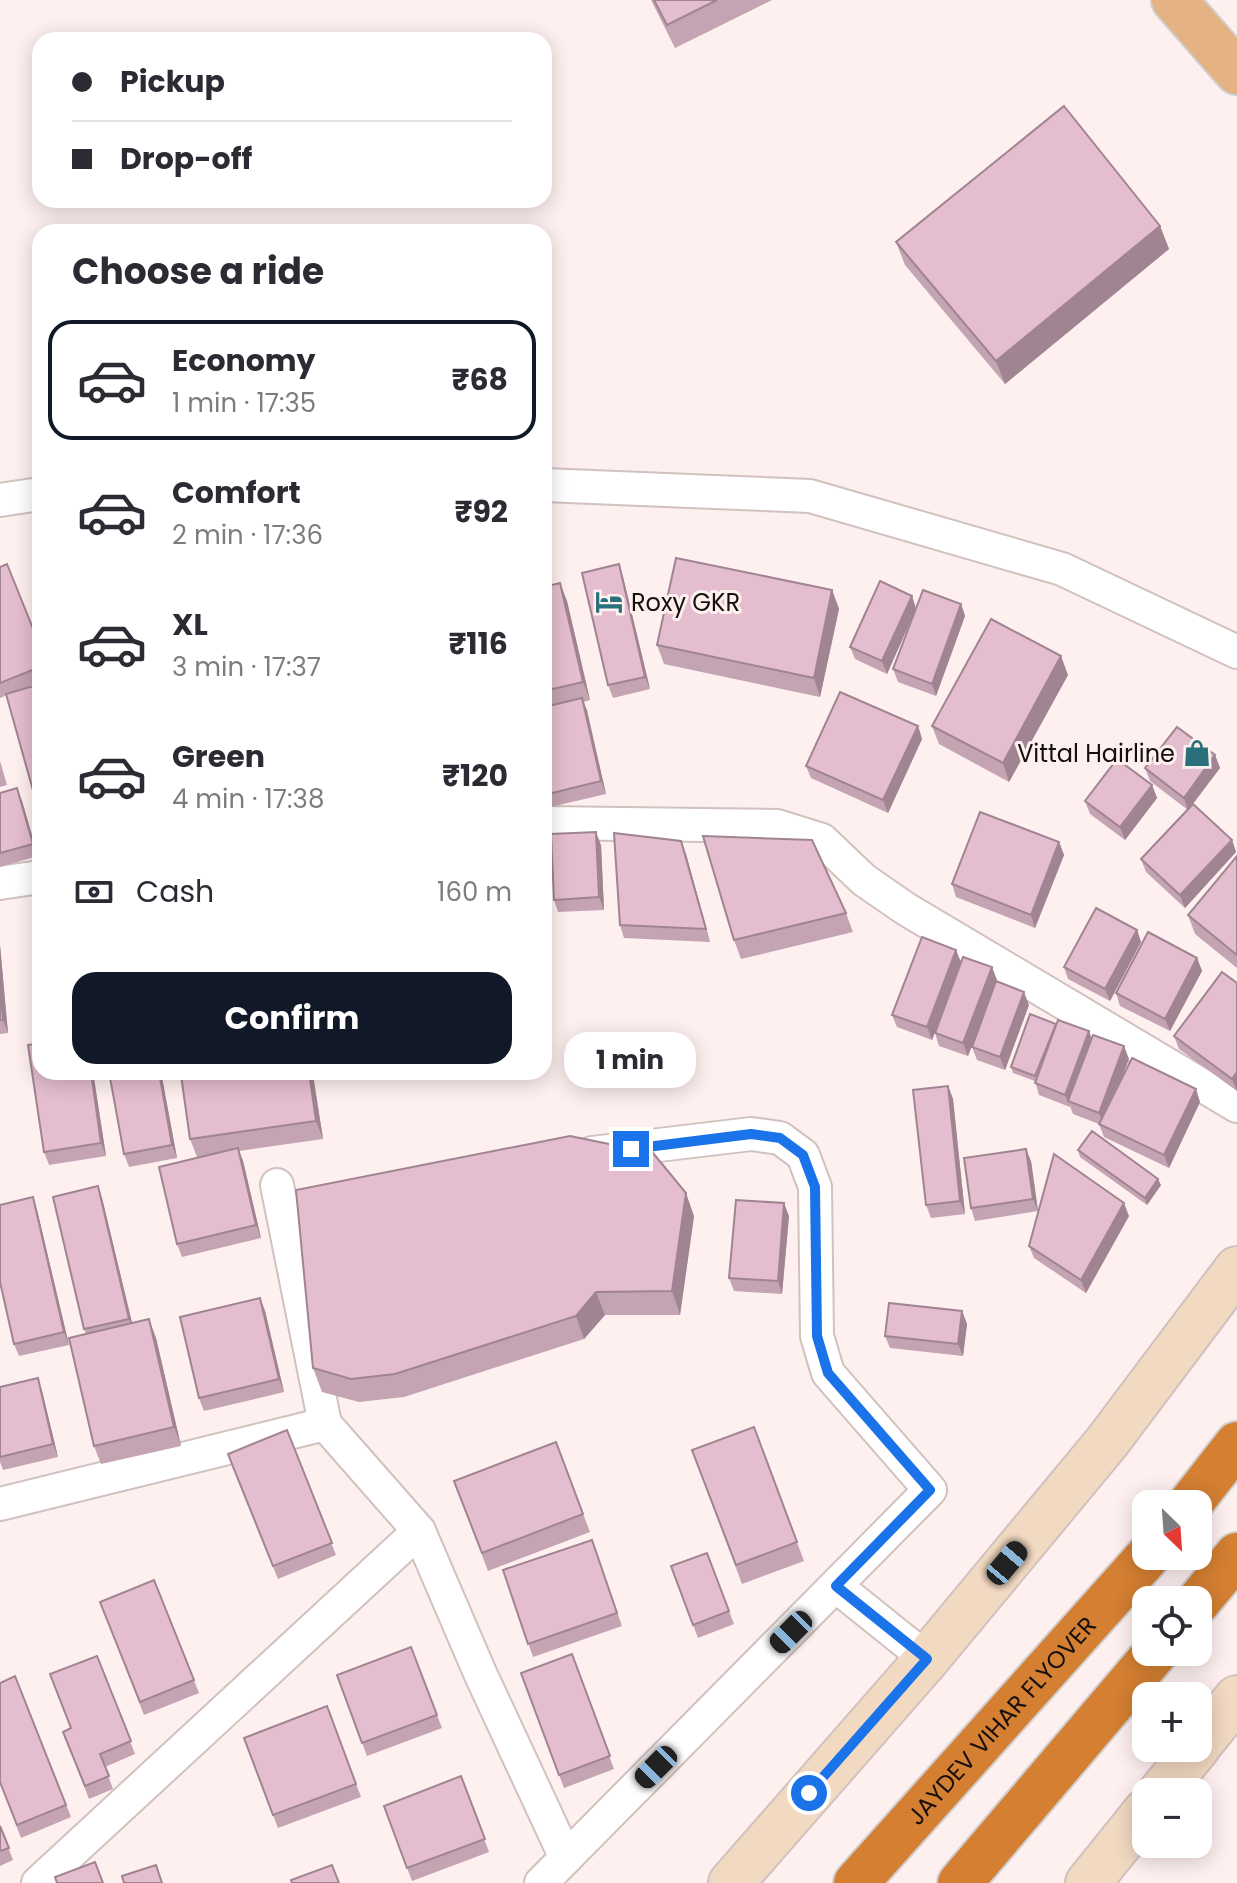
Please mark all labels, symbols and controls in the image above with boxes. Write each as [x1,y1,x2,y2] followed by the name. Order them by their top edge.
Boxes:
[120,60,225,103] text: Pickup
[120,137,252,180] text: Drop-off
[72,246,324,297] text: Choose a ride
[172,339,316,382] text: Economy
[76,344,148,416] icon: car
[452,358,508,401] text: ₹68
[172,385,316,421] text: 1 min · 17:35
[172,471,301,514] text: Comfort
[76,476,148,548] icon: car
[454,490,508,533] text: ₹92
[172,517,323,553] text: 2 min · 17:36
[631,586,740,619] place label: Roxy GKR
[594,587,624,617] hotel icon: Roxy GKR
[172,603,208,646] text: XL
[76,608,148,680] icon: car
[448,622,508,665] text: ₹116
[172,649,321,685] text: 3 min · 17:37
[172,735,265,778] text: Green
[1017,737,1175,770] place label: Vittal Hairline
[1182,738,1212,768] shop icon: Vittal Hairline
[76,740,148,812] icon: car
[442,754,508,797] text: ₹120
[172,781,324,817] text: 4 min · 17:38
[72,870,116,914] icon: cash
[136,870,214,913] text: Cash
[437,874,512,910] text: 160 m
[72,972,512,1064] button: Confirm
[565,1033,697,1089] callout: 1 min
[596,1042,664,1078] text: 1 min
[613,1131,649,1167] route end
[1132,1490,1212,1570] north arrow
[1132,1490,1212,1858] map controls
[982,1537,1032,1589] car
[1132,1586,1212,1666] button: locate
[766,1607,816,1657] car
[899,1609,1103,1832] street label: JAYDEV VIHAR FLYOVER
[1132,1682,1212,1762] button: +
[631,1742,681,1792] car
[791,1775,827,1811] route start
[1132,1778,1212,1858] button: −

